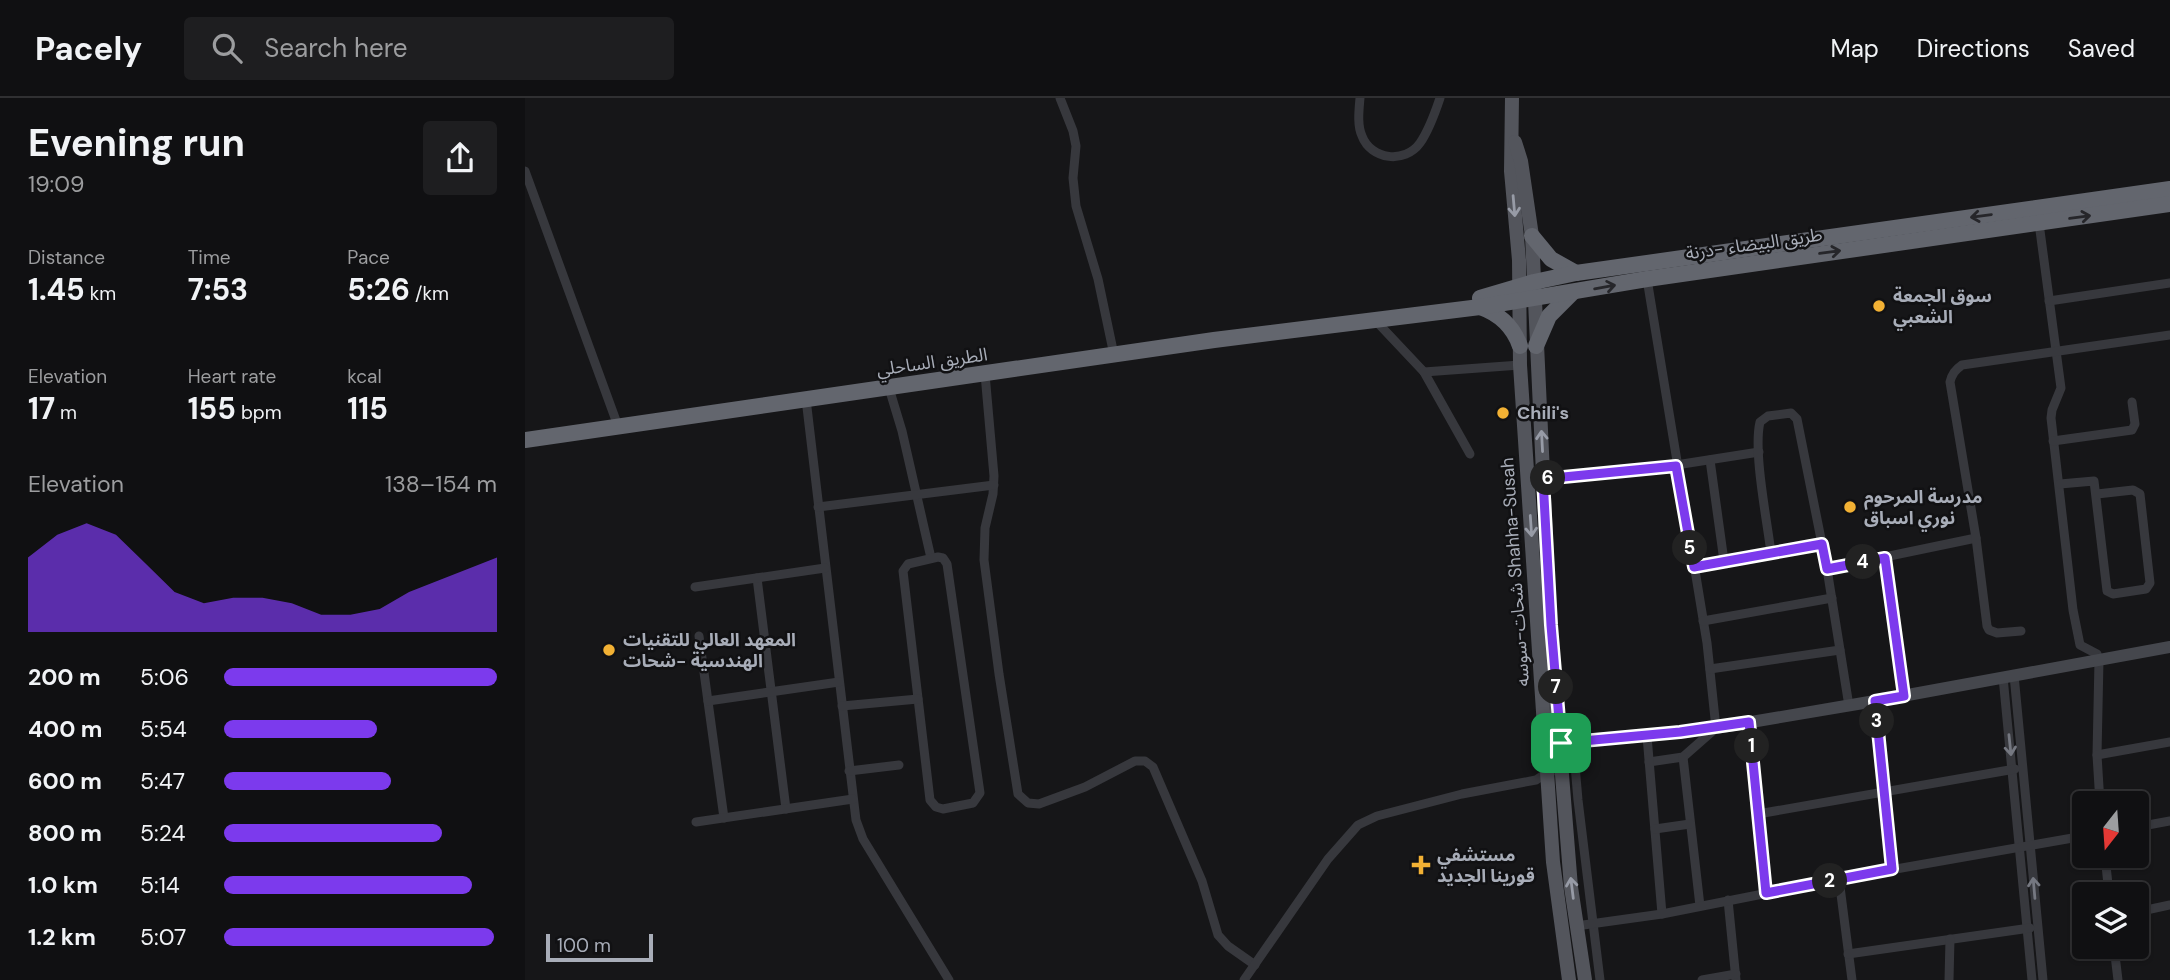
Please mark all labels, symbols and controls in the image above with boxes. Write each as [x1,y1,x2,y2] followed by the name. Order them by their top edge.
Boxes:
[184,17,674,80] search box
[35,27,142,70] text: Pacely
[208,29,246,67] icon: search
[264,31,408,65] text: Search here
[1831,33,1879,64] text: Map
[1917,33,2030,64] text: Directions
[2068,33,2135,64] text: Saved
[28,118,245,168] text: Evening run
[423,121,497,195] button: share
[28,169,84,199] text: 19:09
[1508,194,1521,217] one-way arrow
[1970,210,1993,223] one-way arrow
[2068,210,2091,223] one-way arrow
[1684,223,1824,265] street label: طريق البيضاء -درنة
[28,245,105,270] text: Distance
[188,245,231,270] text: Time
[347,245,390,270] text: Pace
[1818,246,1841,259] one-way arrow
[28,270,85,309] text: 1.45
[188,270,248,309] text: 7:53
[347,270,410,309] text: 5:26
[1593,280,1616,293] one-way arrow
[85,281,116,306] text: km
[410,281,449,306] text: /km
[1893,284,1992,331] place label: سوق الجمعة الشعبي
[1871,298,1887,314] marker: سوق الجمعة الشعبي
[875,342,989,383] street label: الطريق الساحلي
[28,364,107,389] text: Elevation
[188,364,276,389] text: Heart rate
[347,364,382,389] text: kcal
[28,389,55,428] text: 17
[188,389,236,428] text: 155
[347,389,388,428] text: 115
[55,400,77,425] text: m
[236,400,282,425] text: bpm
[1517,401,1569,425] place label: Chili's
[1495,405,1511,421] marker: Chili's
[1535,430,1548,453] one-way arrow
[1495,457,1535,687] street label: شحات-سوسه Shahha-Susah
[1531,460,1565,496] pin: 6
[1541,465,1554,490] text: 6
[28,469,124,499] text: Elevation
[385,469,497,499] text: 138–154 m
[1864,485,1982,532] place label: مدرسة المرحوم نوري اسباق
[1842,499,1858,515] marker: مدرسة المرحوم نوري اسباق
[1525,514,1538,536] one-way arrow
[1673,531,1707,566] pin: 5
[1684,535,1695,560] text: 5
[1845,545,1881,580] pin: 4
[1856,549,1869,574] text: 4
[623,628,796,673] place label: المعهد العالي للتقنيات الهندسية -شحات
[601,642,617,658] marker: المعهد العالي للتقنيات الهندسية -شحات
[28,662,101,692] text: 200 m
[140,662,189,692] text: 5:06
[1539,670,1573,704] pin: 7
[1550,674,1561,699] text: 7
[1859,704,1895,738] pin: 3
[1871,708,1882,733] text: 3
[1531,713,1591,773] pin
[28,714,102,744] text: 400 m
[140,714,187,744] text: 5:54
[1542,724,1580,762] icon: arrive
[1735,728,1769,764] pin: 1
[1748,733,1755,758] text: 1
[2004,733,2017,756] one-way arrow
[28,766,102,796] text: 600 m
[140,766,185,796] text: 5:47
[2072,791,2149,868] north arrow
[2072,791,2149,959] map controls
[28,818,102,848] text: 800 m
[140,818,186,848] text: 5:24
[1437,843,1535,888] place label: مستشفي قورينا الجديد
[1411,855,1431,875] marker: مستشفي قورينا الجديد
[1813,864,1847,898] pin: 2
[1824,868,1835,893] text: 2
[28,870,98,900] text: 1.0 km
[140,870,180,900] text: 5:14
[1565,877,1578,900] one-way arrow
[2027,877,2040,899] one-way arrow
[2072,882,2149,959] button: layers
[28,922,96,952] text: 1.2 km
[140,922,186,952] text: 5:07
[546,931,653,963] scale bar
[557,933,611,958] text: 100 m

